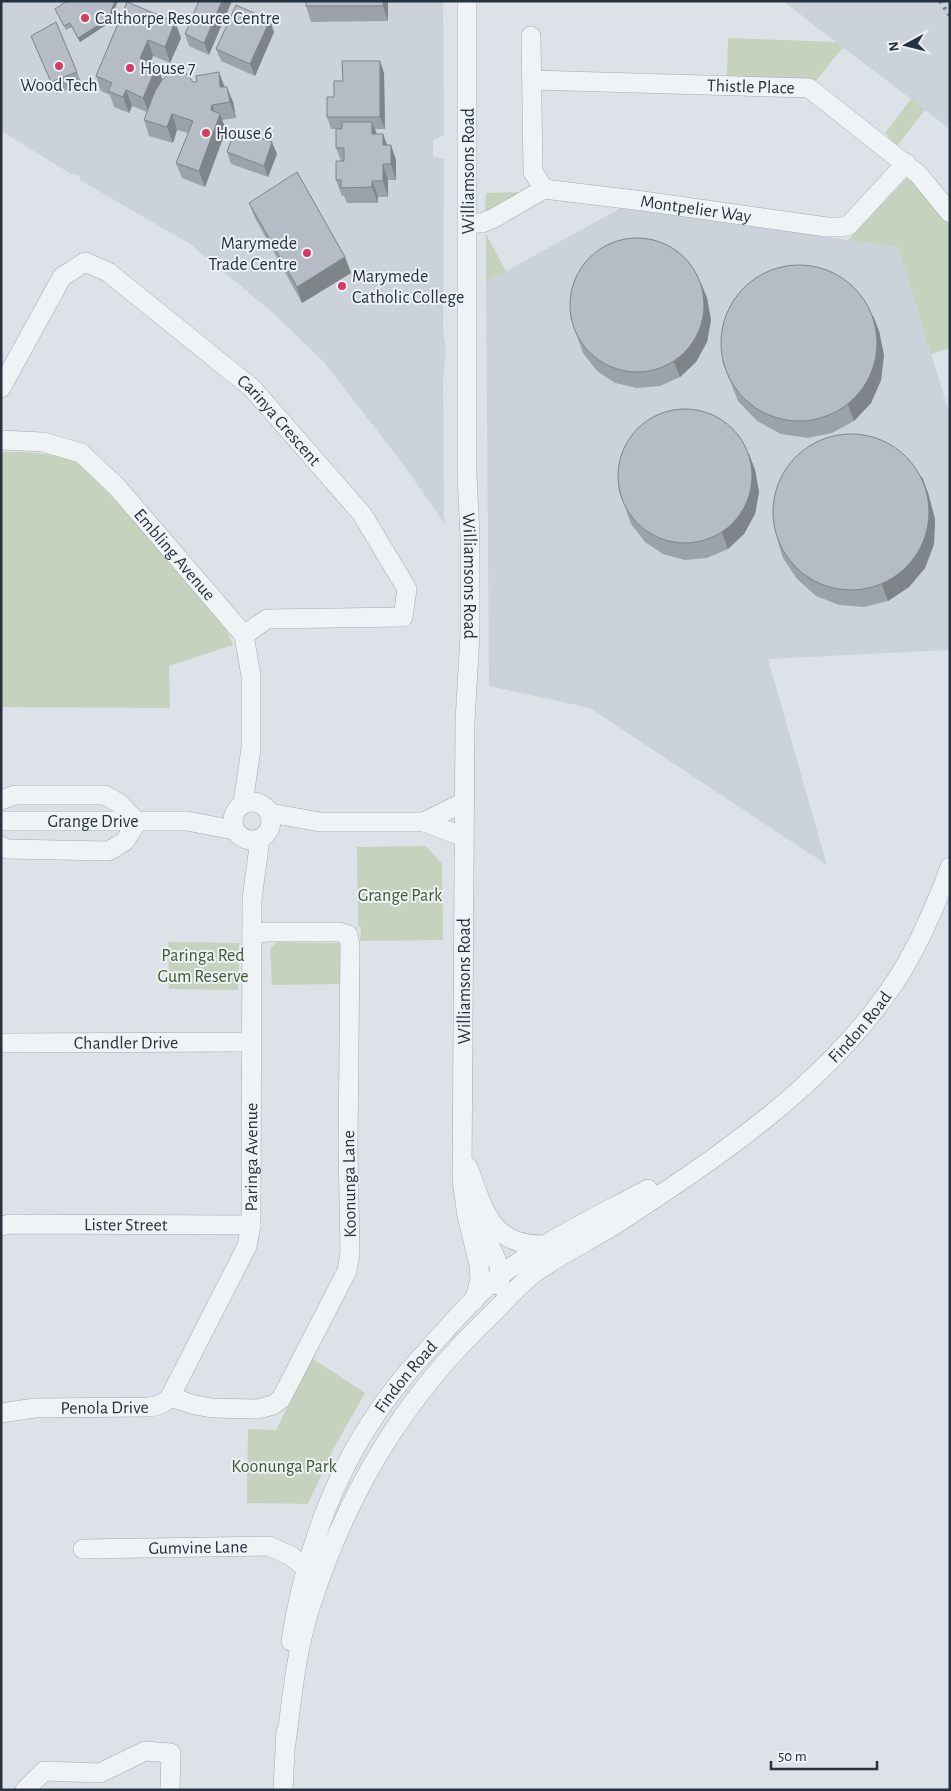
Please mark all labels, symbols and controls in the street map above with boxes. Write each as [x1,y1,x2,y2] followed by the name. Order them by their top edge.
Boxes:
[95,10,280,28] place label: Calthorpe Resource Centre
[79,12,91,24] marker: Calthorpe Resource Centre
[881,20,931,70] north arrow
[887,41,902,52] text: N
[53,60,65,72] marker: Wood Tech
[140,60,195,78] place label: House 7
[124,62,136,74] marker: House 7
[20,77,98,95] place label: Wood Tech
[707,77,795,98] street label: Thistle Place
[460,108,478,234] street label: Williamsons Road
[216,125,272,143] place label: House 6
[200,127,212,139] marker: House 6
[639,193,753,226] street label: Montpelier Way
[208,235,297,274] place label: Marymede Trade Centre
[301,247,313,259] marker: Marymede Trade Centre
[352,268,464,307] place label: Marymede Catholic College
[336,280,348,292] marker: Marymede Catholic College
[233,372,324,470] street label: Carinya Crescent
[130,506,218,604] street label: Embling Avenue
[459,512,478,639] street label: Williamsons Road
[47,813,139,831] street label: Grange Drive
[358,887,443,905] park label: Grange Park
[456,918,474,1044] street label: Williamsons Road
[157,947,249,986] park label: Paringa Red Gum Reserve
[825,988,896,1067] street label: Findon Road
[74,1034,178,1053] street label: Chandler Drive
[243,1103,261,1212] street label: Paringa Avenue
[340,1130,360,1238] street label: Koonunga Lane
[84,1216,168,1235] street label: Lister Street
[372,1338,441,1417] street label: Findon Road
[60,1399,149,1418] street label: Penola Drive
[231,1458,337,1476] park label: Koonunga Park
[148,1538,248,1558] street label: Gumvine Lane
[771,1738,877,1770] scale bar
[778,1749,807,1764] text: 50 m

